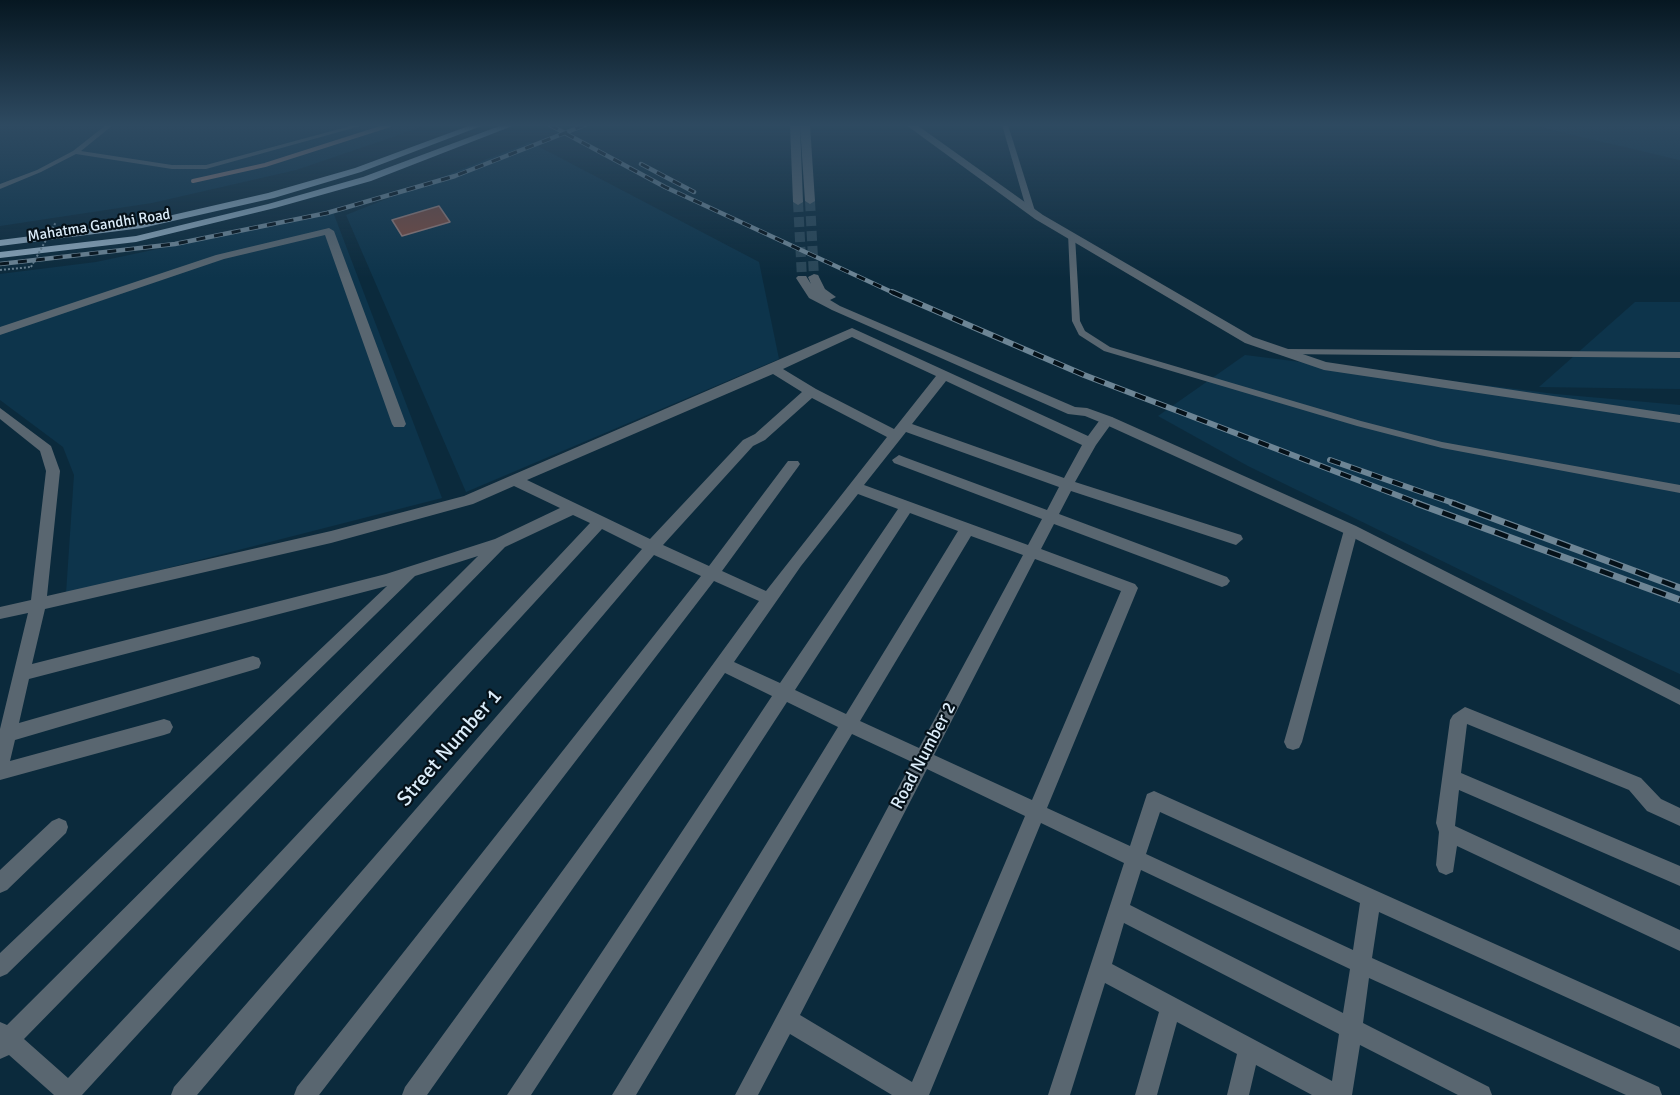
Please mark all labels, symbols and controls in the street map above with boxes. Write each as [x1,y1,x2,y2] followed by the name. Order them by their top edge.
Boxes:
[26,206,172,246] street label: Mahatma Gandhi Road
[392,684,508,812] street label: Street Number 1
[887,699,961,813] street label: Road Number 2

